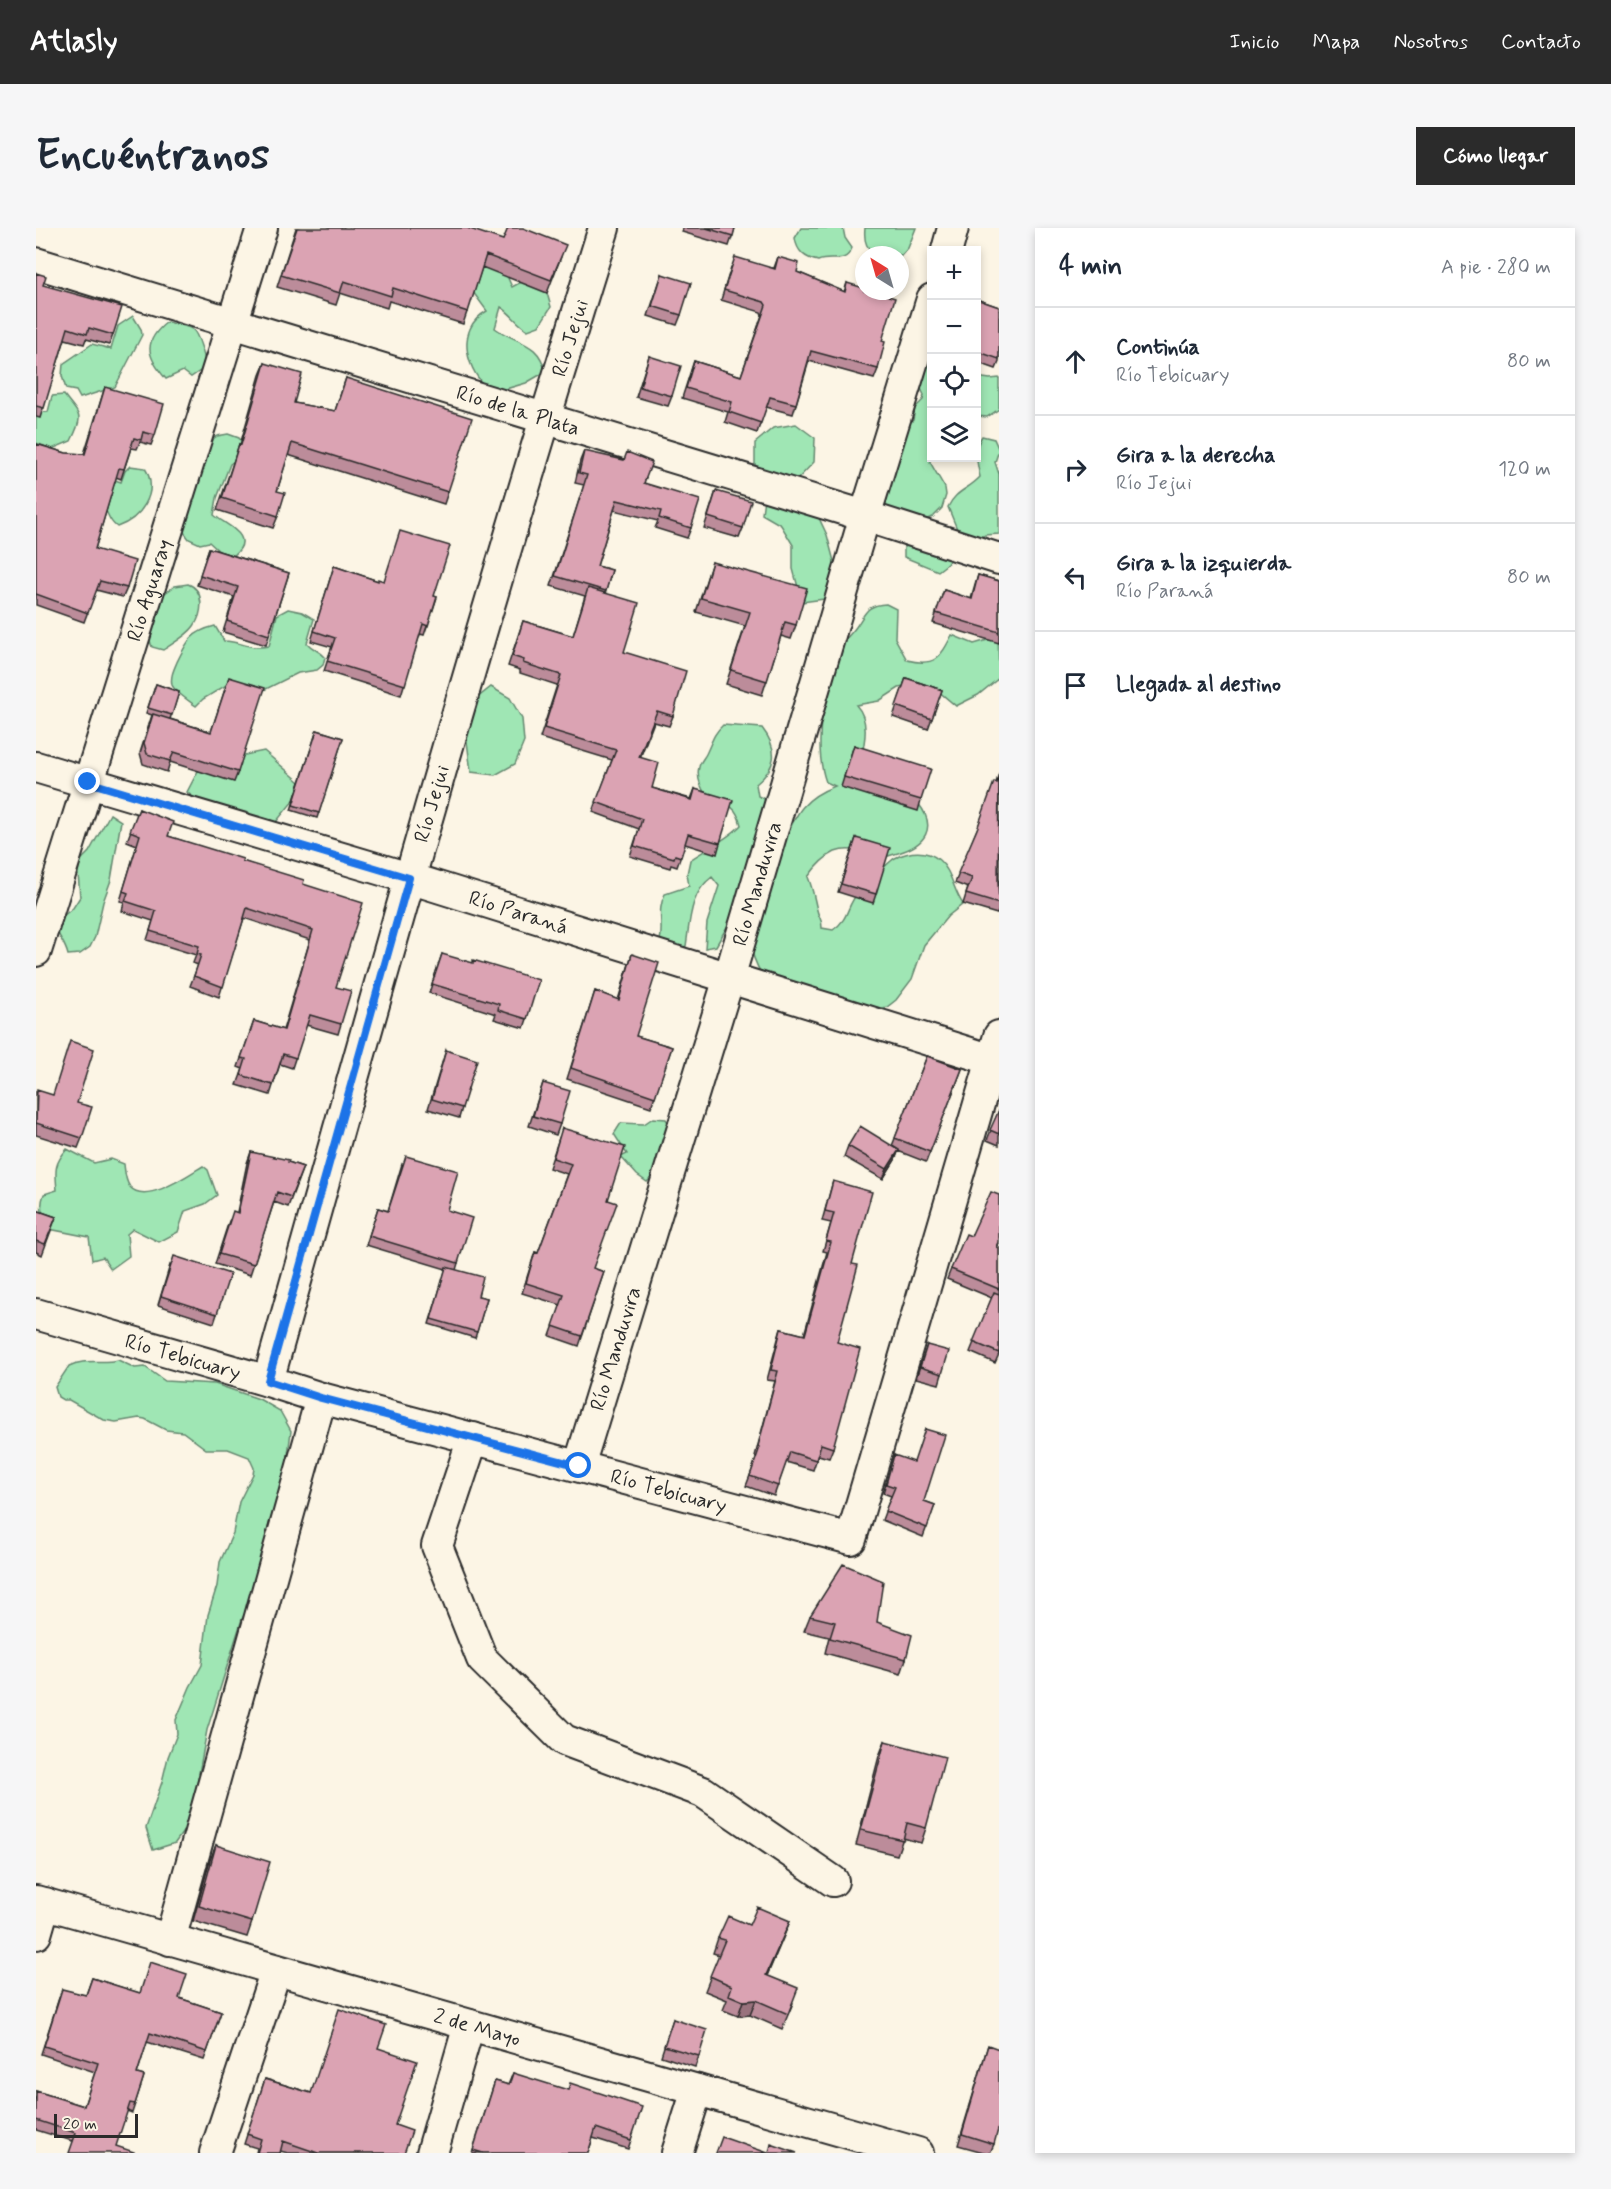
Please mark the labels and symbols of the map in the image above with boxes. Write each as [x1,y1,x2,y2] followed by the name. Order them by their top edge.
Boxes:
[855,246,909,300] north arrow
[546,296,596,380] street label: Río Jejui
[453,379,583,443] street label: Río de la Plata
[121,536,179,645] street label: Río Aguaray
[408,762,457,846] street label: Río Jejui
[74,768,100,794] route end
[726,818,789,949] street label: Río Manduvira
[465,885,571,942] street label: Río Paraná
[584,1283,648,1414] street label: Río Manduvira
[122,1327,244,1387] street label: Río Tebicuary
[565,1452,591,1478] route start
[607,1463,730,1520] street label: Río Tebicuary
[430,2002,524,2054] street label: 2 de Mayo
[54,2111,138,2138] scale bar

